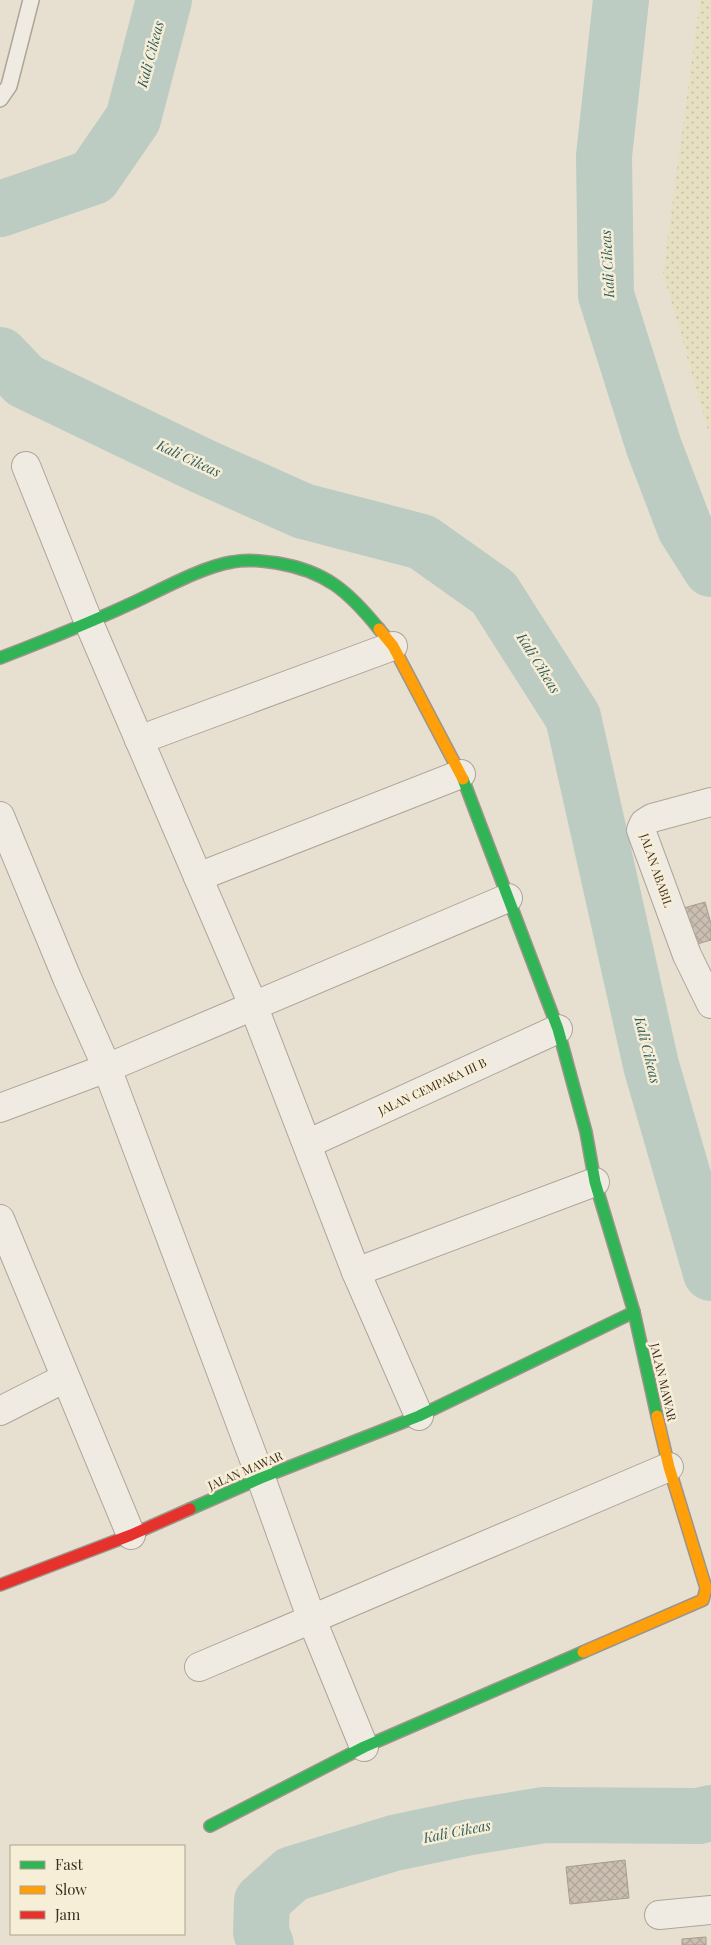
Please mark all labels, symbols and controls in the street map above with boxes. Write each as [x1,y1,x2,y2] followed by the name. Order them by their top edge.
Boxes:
[132,18,168,90] water label: Kali Cikeas
[596,229,618,300] water label: Kali Cikeas
[153,435,224,481] water label: Kali Cikeas
[512,628,565,697] water label: Kali Cikeas
[637,830,677,909] street label: JALAN ABABIL
[630,1014,666,1086] water label: Kali Cikeas
[374,1054,489,1119] street label: JALAN CEMPAKA III B
[647,1340,681,1423] street label: JALAN MAWAR
[204,1447,285,1493] street label: JALAN MAWAR
[421,1815,493,1847] water label: Kali Cikeas
[10,1845,185,1935] legend
[55,1854,84,1874] text: Fast
[55,1879,87,1899] text: Slow
[54,1904,81,1924] text: Jam

